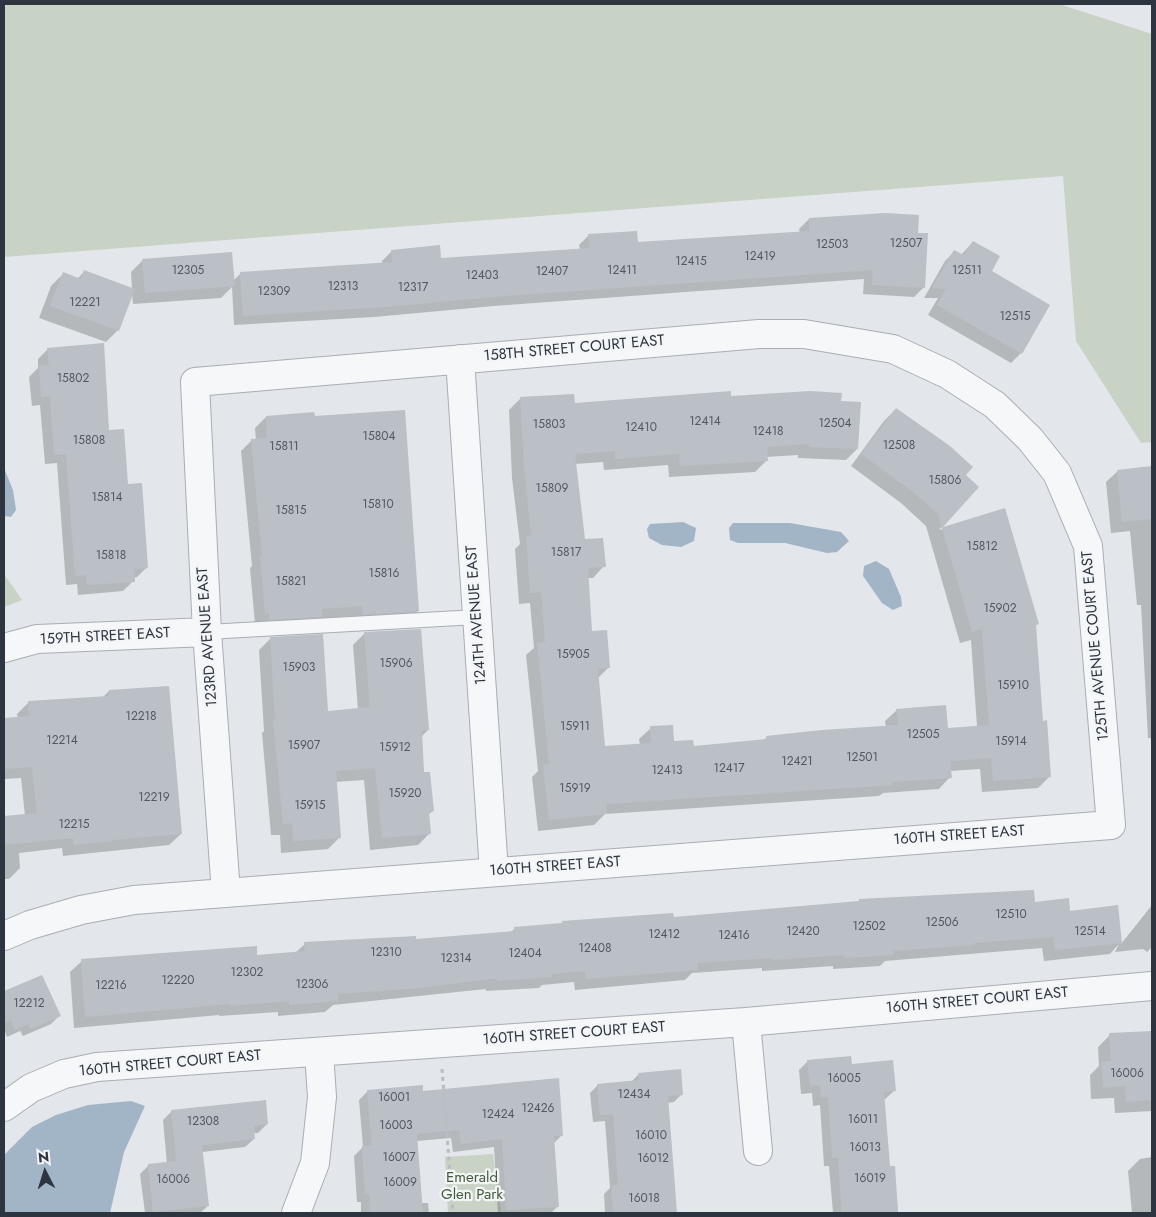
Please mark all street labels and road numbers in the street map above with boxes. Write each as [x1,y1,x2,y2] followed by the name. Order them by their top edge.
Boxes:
[483,332,665,366] street label: 158TH STREET COURT EAST
[463,545,491,685] street label: 124TH AVENUE EAST
[1079,550,1113,742] street label: 125TH AVENUE COURT EAST
[194,566,222,708] street label: 123RD AVENUE EAST
[39,625,171,649] street label: 159TH STREET EAST
[893,822,1025,850] street label: 160TH STREET EAST
[489,853,621,881] street label: 160TH STREET EAST
[885,984,1069,1018] street label: 160TH STREET COURT EAST
[482,1019,666,1049] street label: 160TH STREET COURT EAST
[78,1047,262,1081] street label: 160TH STREET COURT EAST

